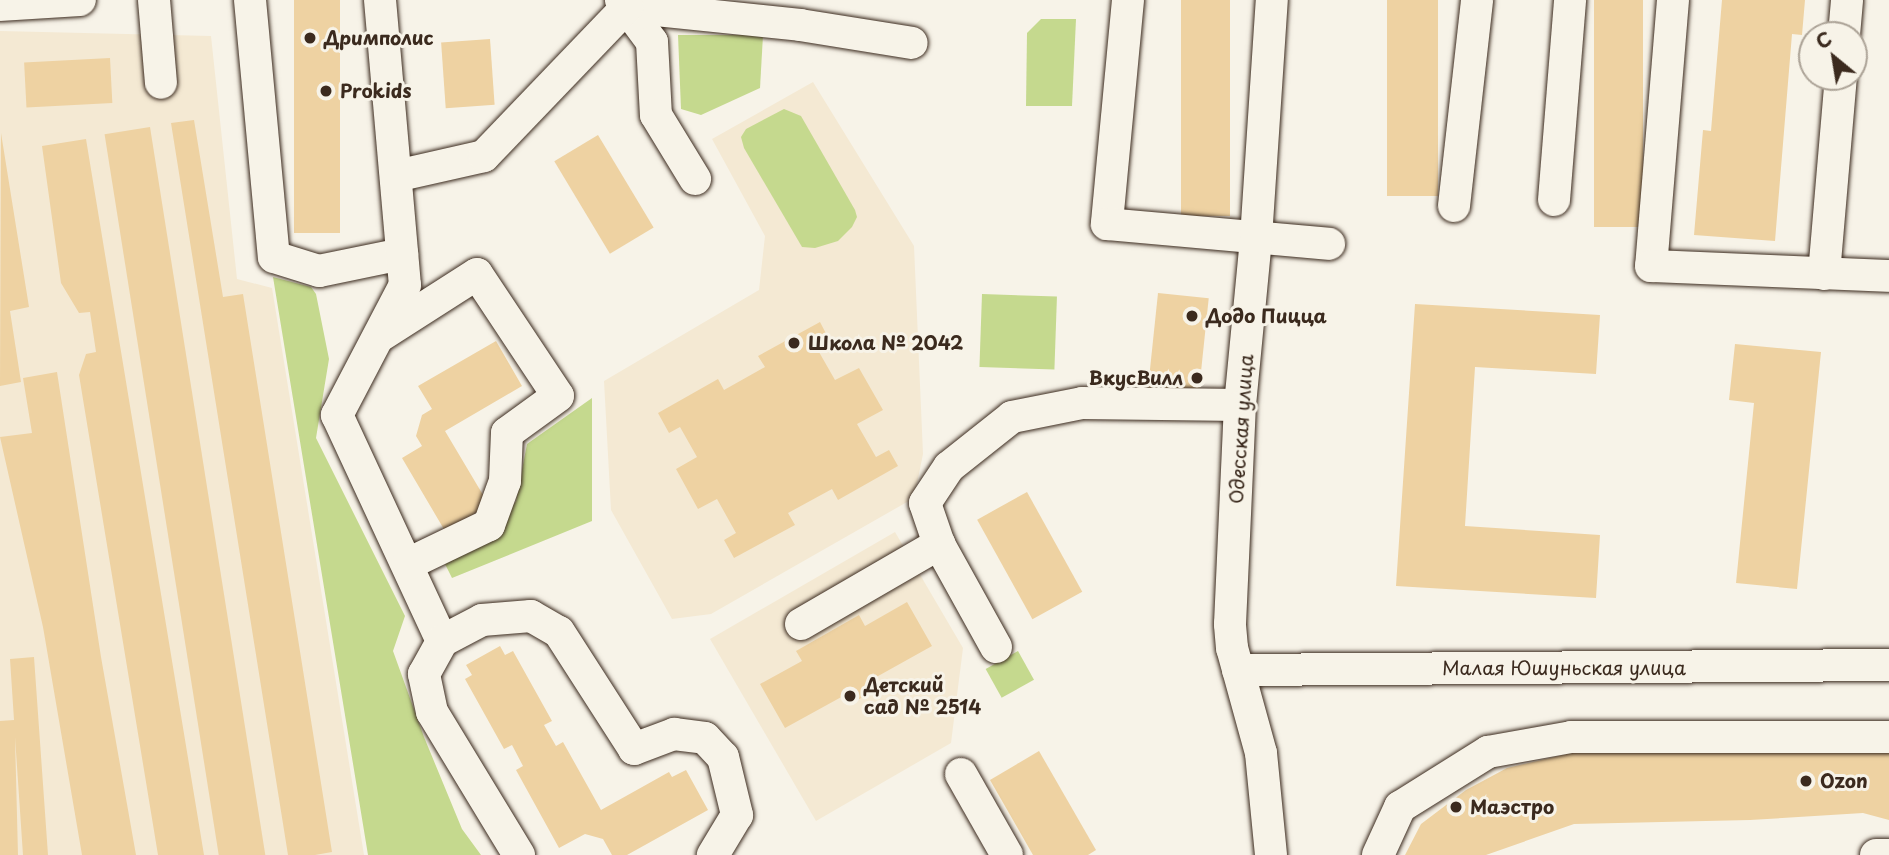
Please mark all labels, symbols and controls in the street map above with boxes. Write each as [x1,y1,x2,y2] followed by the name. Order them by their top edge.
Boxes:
[1798,21,1868,91] north arrow
[1810,24,1837,55] text: С
[324,27,434,49] place label: Дримполис
[302,30,318,46] marker: Дримполис
[340,80,412,102] place label: Prokids
[318,83,334,99] marker: Prokids
[1206,305,1327,327] place label: Додо Пицца
[1184,308,1200,324] marker: Додо Пицца
[808,332,965,354] place label: Школа № 2042
[786,335,802,351] marker: Школа № 2042
[1224,353,1258,505] street label: Одесская улица
[1089,367,1183,389] place label: ВкусВилл
[1189,370,1205,386] marker: ВкусВилл
[1442,657,1686,679] street label: Малая Юшуньская улица
[864,674,981,718] place label: Детский сад № 2514
[842,688,858,704] marker: Детский сад № 2514
[1820,770,1868,792] place label: Ozon
[1798,773,1814,789] marker: Ozon
[1470,796,1554,818] place label: Маэстро
[1448,799,1464,815] marker: Маэстро

